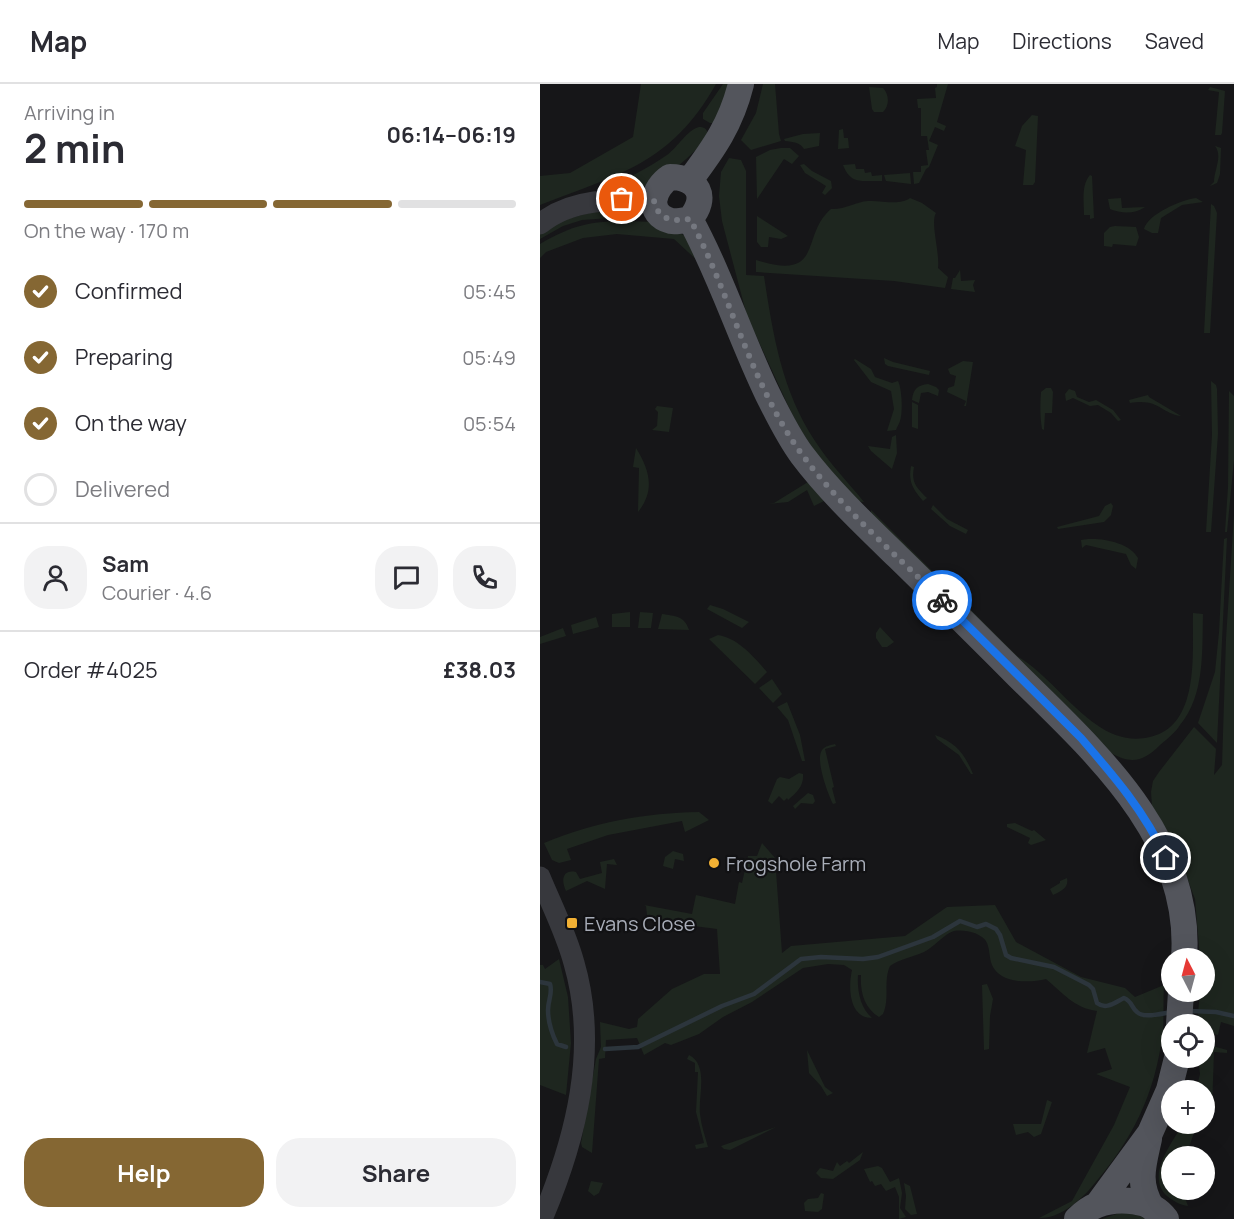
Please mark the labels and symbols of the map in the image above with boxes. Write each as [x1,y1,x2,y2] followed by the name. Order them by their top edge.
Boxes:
[596,173,647,224] pin
[912,570,972,630] courier
[1140,832,1191,883] pin
[726,850,866,877] place label: Frogshole Farm
[707,856,721,870] marker: Frogshole Farm
[584,910,695,937] place label: Evans Close
[565,916,579,930] marker: Evans Close
[1161,948,1215,1002] north arrow

